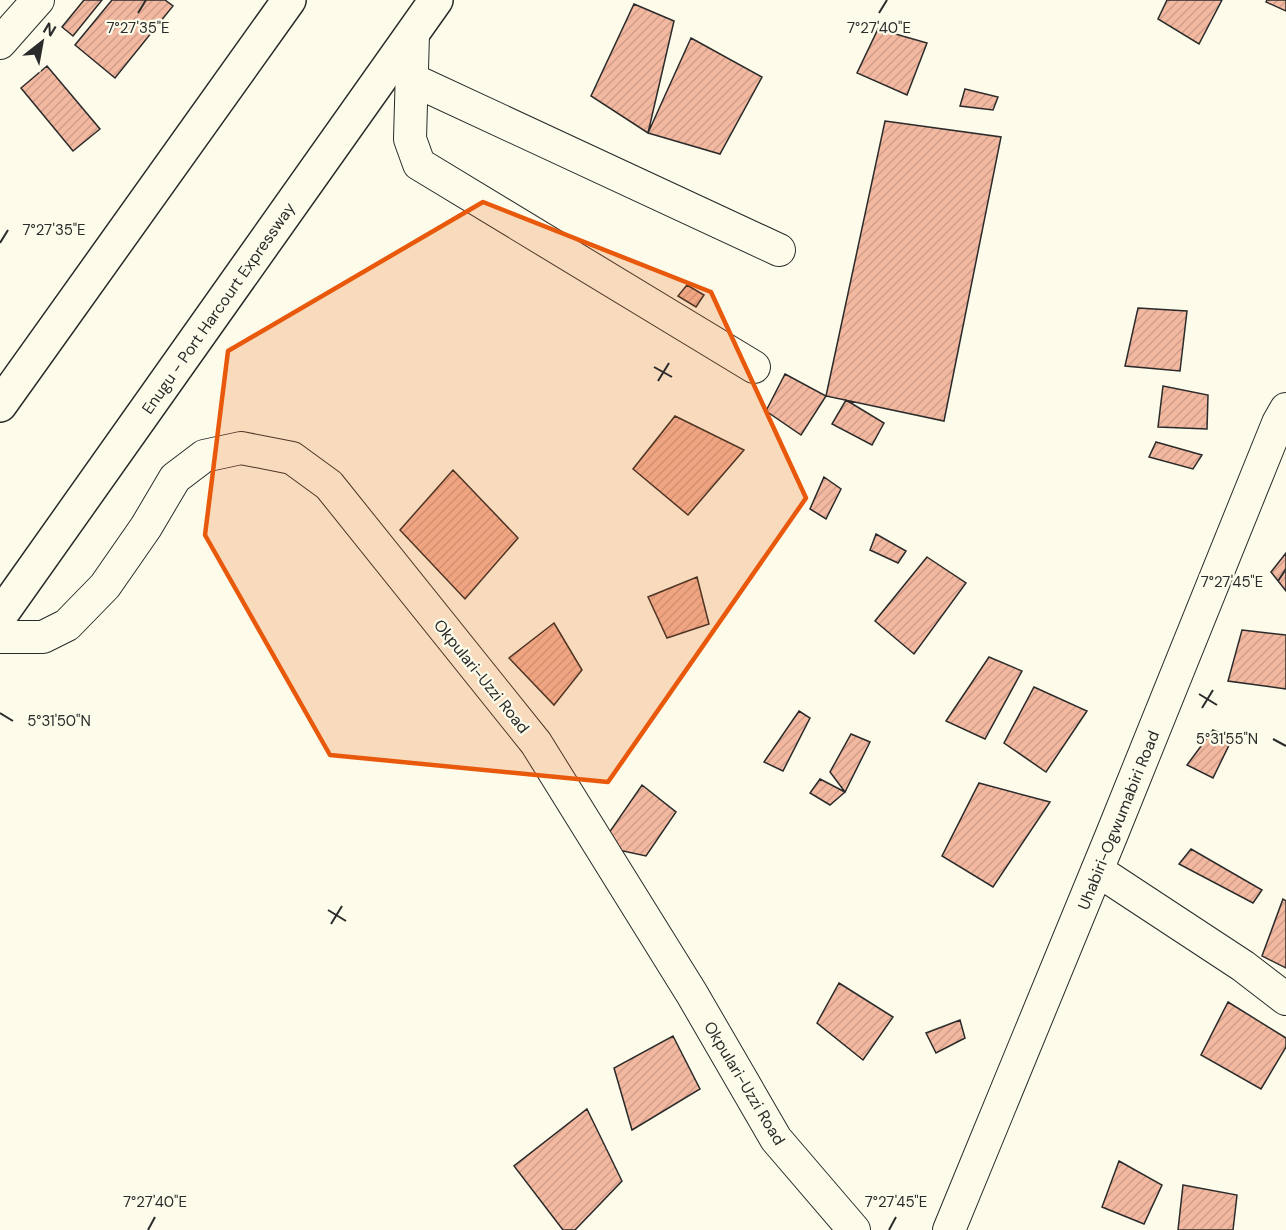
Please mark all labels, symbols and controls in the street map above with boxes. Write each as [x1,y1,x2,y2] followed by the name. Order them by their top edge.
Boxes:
[12,12,72,72] north arrow
[39,18,60,42] text: N
[107,18,170,38] text: 7°27'35"E
[847,18,911,38] text: 7°27'40"E
[137,198,300,418] street label: Enugu - Port Harcourt Expressway
[23,220,86,240] text: 7°27'35"E
[1201,572,1263,592] text: 7°27'45"E
[429,615,534,738] street label: Okpulari-Uzzi Road
[27,711,91,731] text: 5°31'50"N
[1073,728,1164,913] street label: Uhabiri-Ogwumabiri Road
[1196,729,1258,749] text: 5°31'55"N
[699,1017,790,1149] street label: Okpulari-Uzzi Road
[123,1192,187,1212] text: 7°27'40"E
[865,1192,927,1212] text: 7°27'45"E

